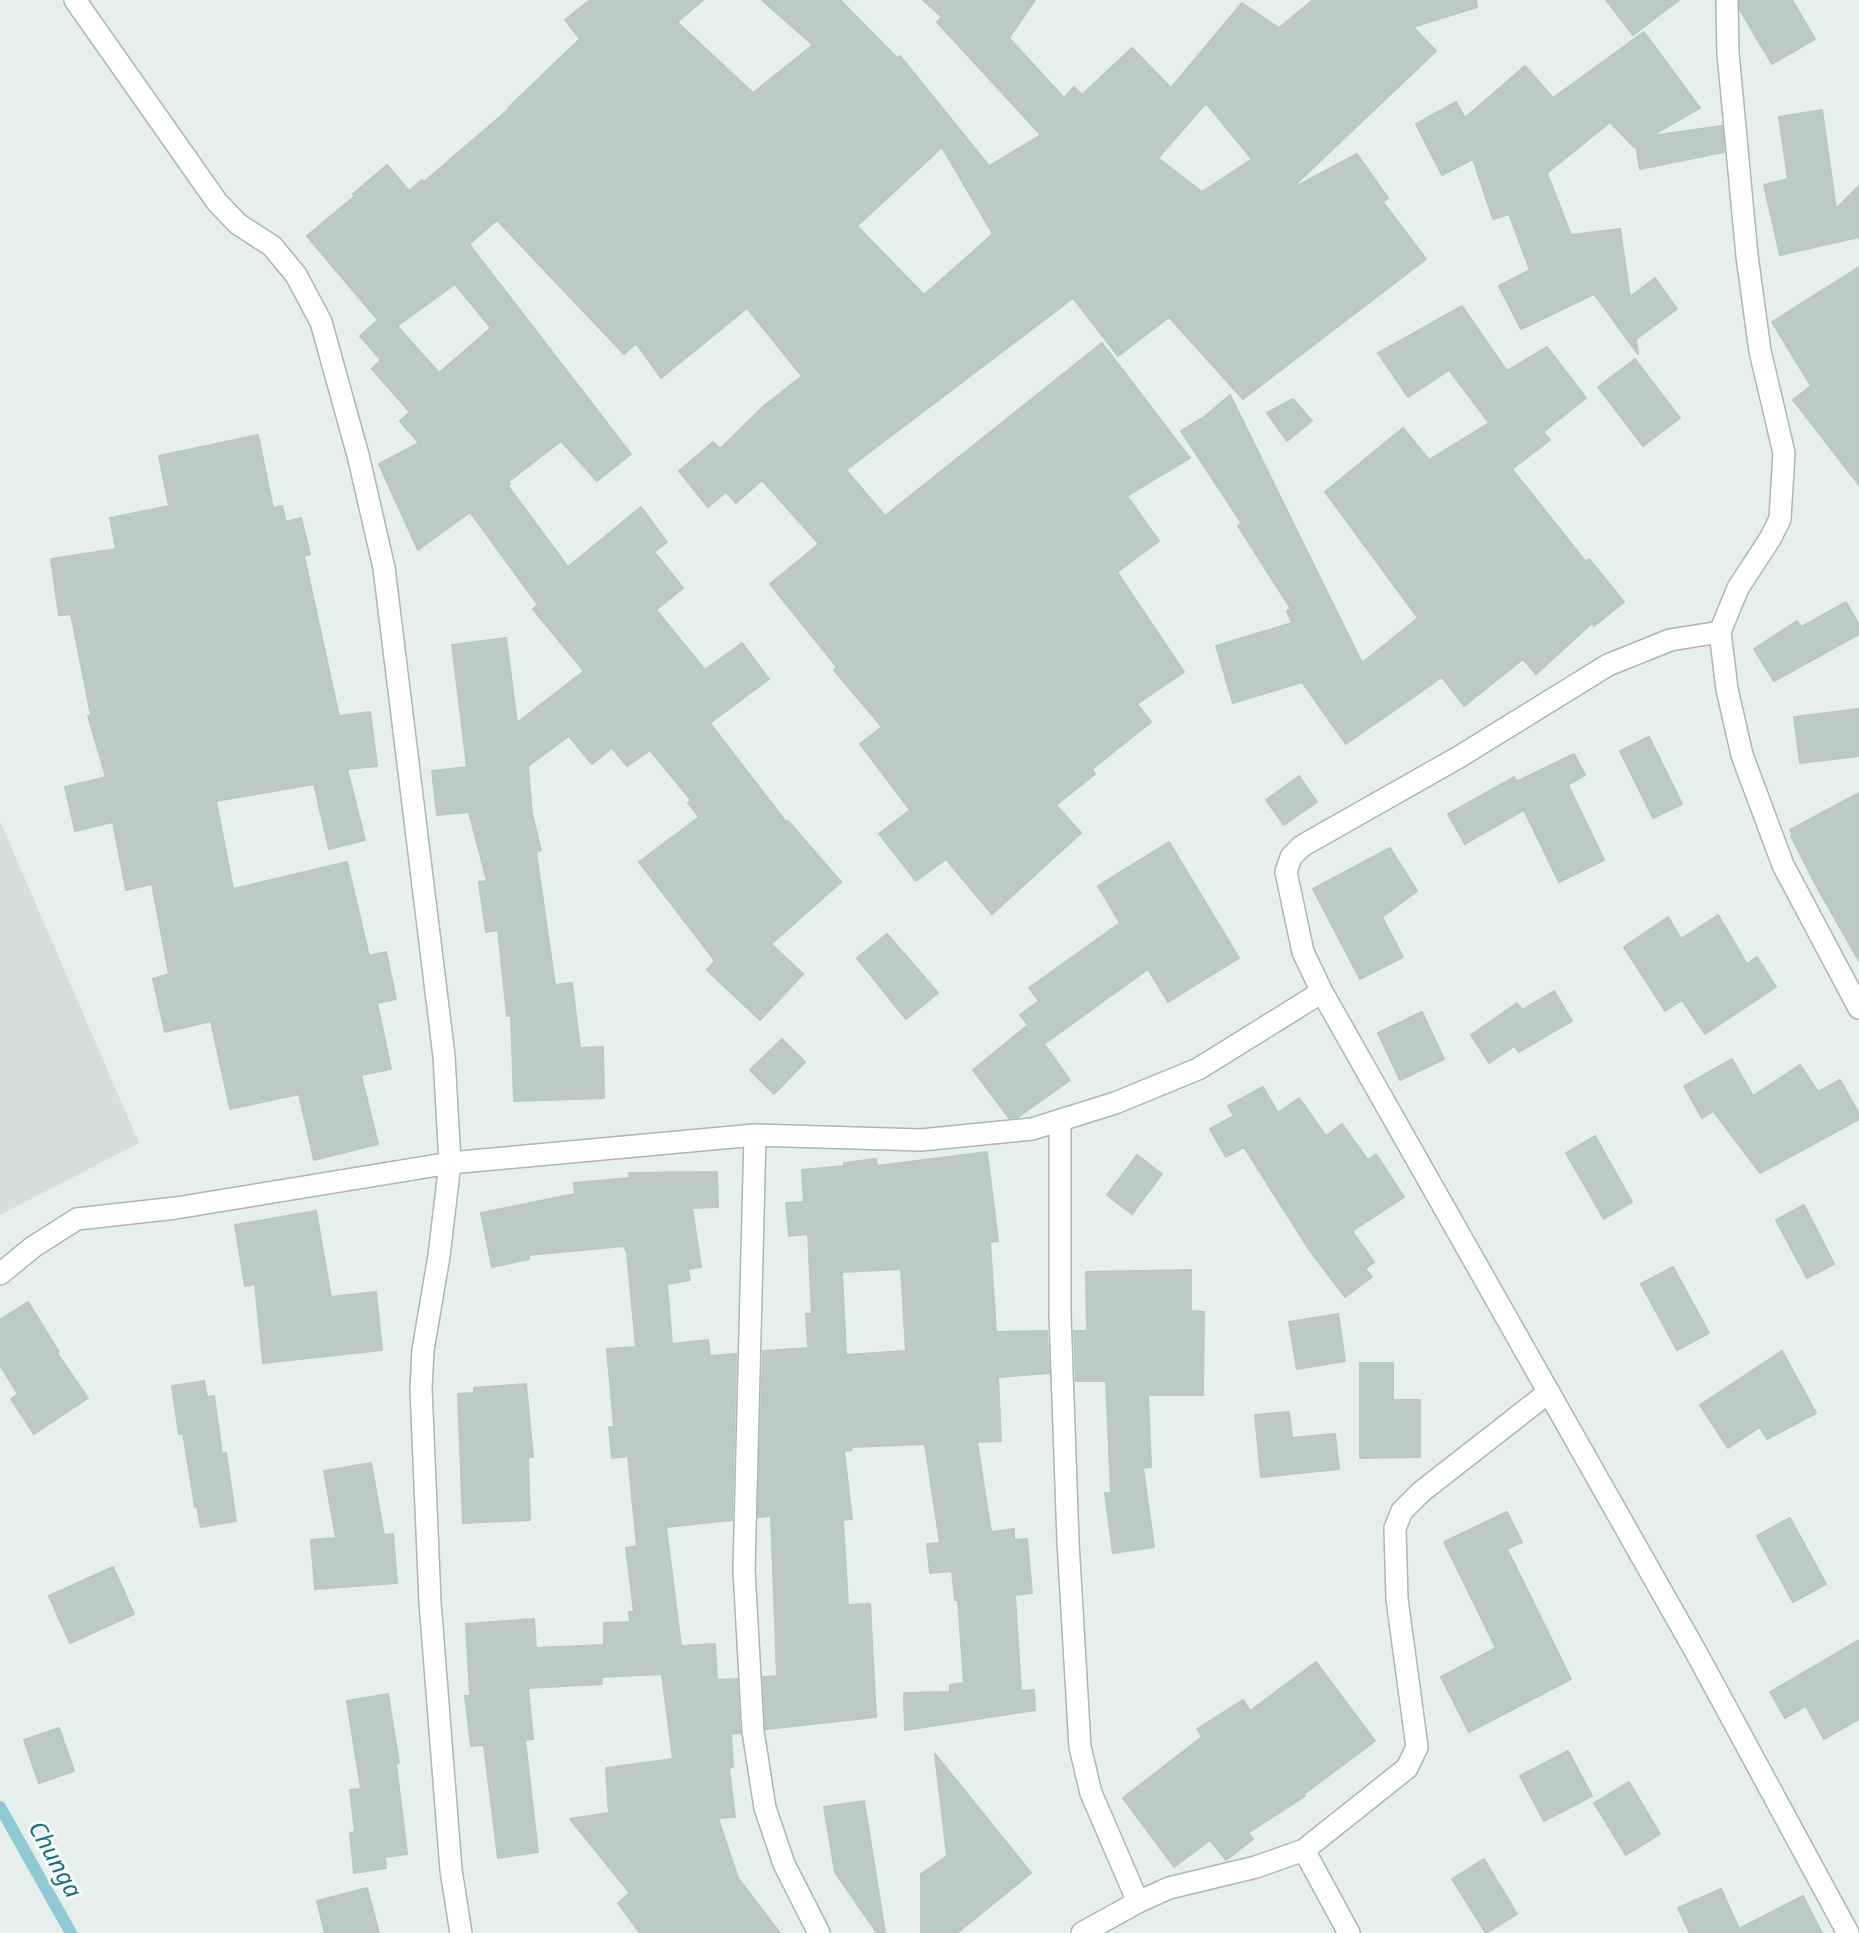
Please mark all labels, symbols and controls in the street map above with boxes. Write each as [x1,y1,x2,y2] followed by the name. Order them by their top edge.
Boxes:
[21,1817,87,1903] water label: Chunga

